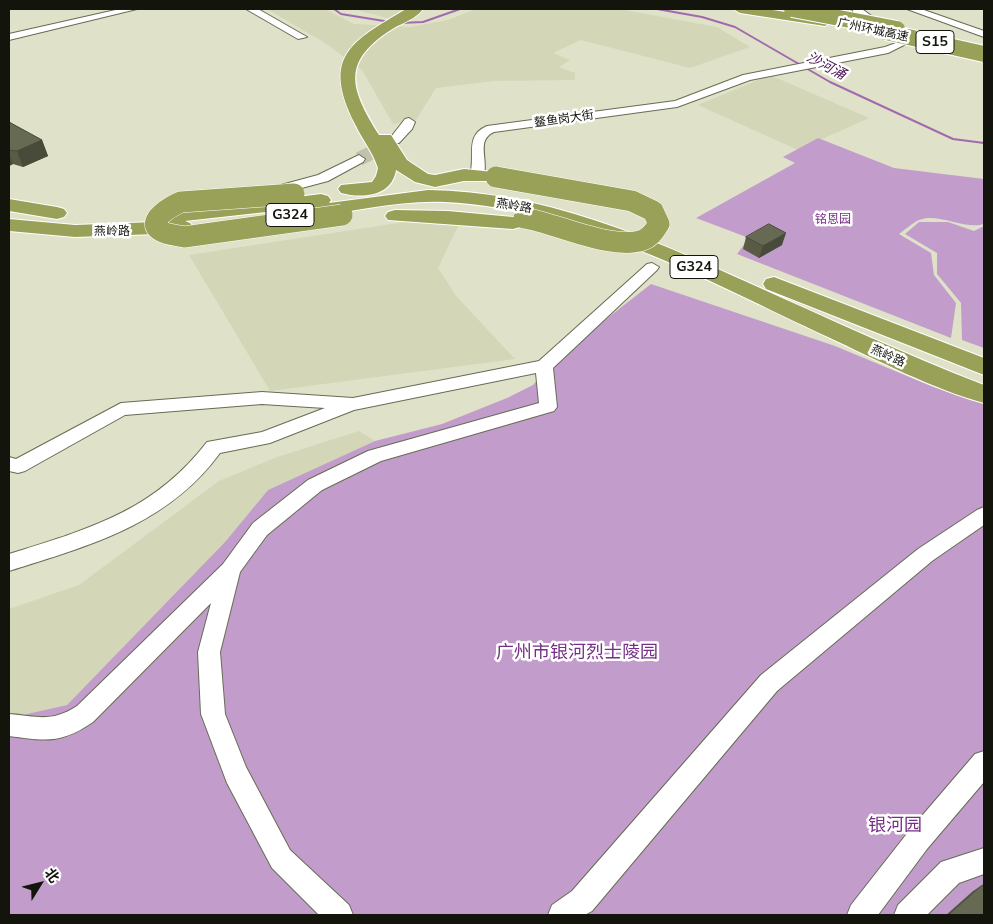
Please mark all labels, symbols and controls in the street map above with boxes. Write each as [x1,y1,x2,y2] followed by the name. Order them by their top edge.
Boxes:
[836,15,910,45] street label: 广州环城高速
[916,31,954,54] road number: S15
[804,49,848,83] water label: 沙河涌
[533,108,595,130] street label: 鳌鱼岗大街
[495,196,533,216] street label: 燕岭路
[266,204,314,226] road number: G324
[815,212,851,226] park label: 铭恩园
[94,224,130,238] street label: 燕岭路
[670,256,718,278] road number: G324
[869,342,907,370] street label: 燕岭路
[496,642,658,664] park label: 广州市银河烈士陵园
[868,815,922,837] park label: 银河园
[15,859,65,909] north arrow
[41,864,64,886] text: 北

